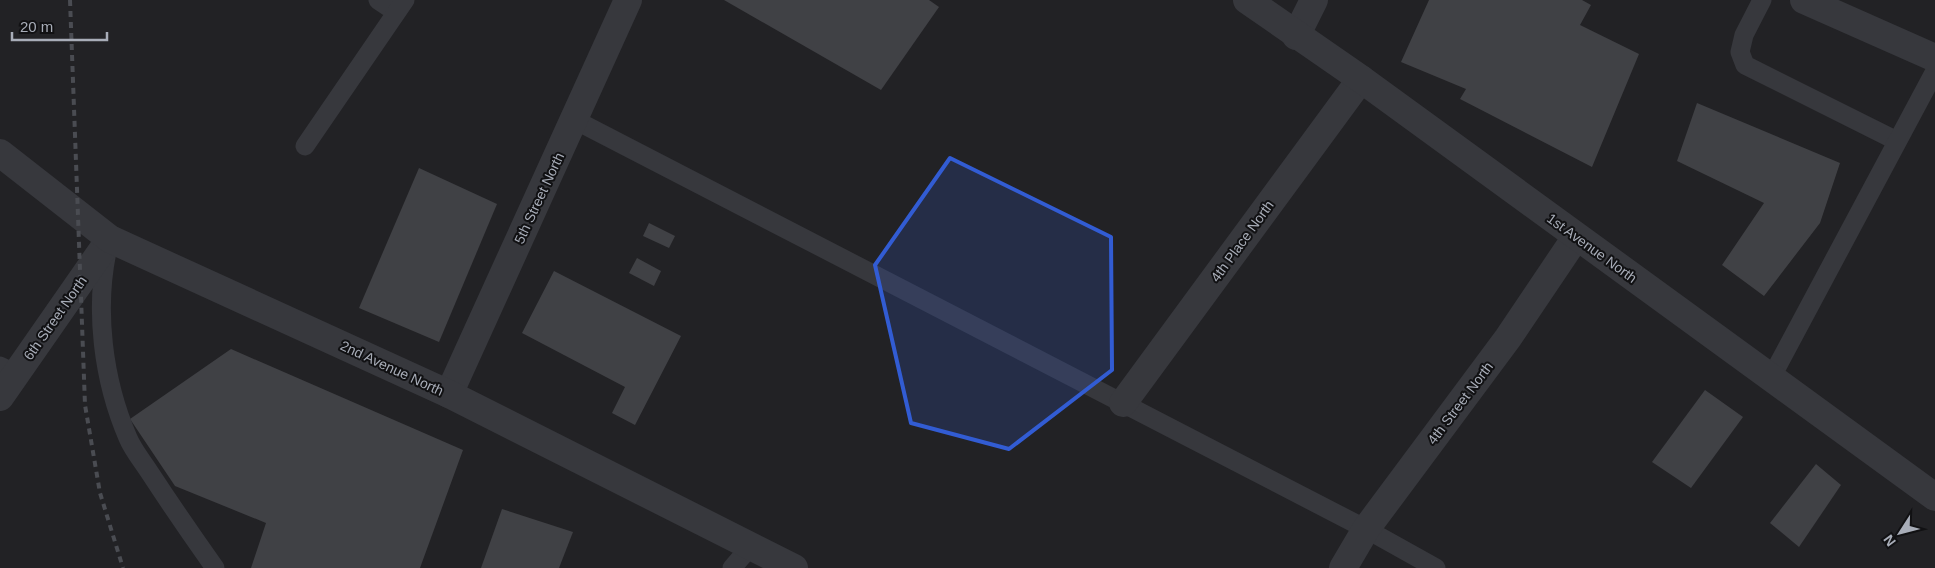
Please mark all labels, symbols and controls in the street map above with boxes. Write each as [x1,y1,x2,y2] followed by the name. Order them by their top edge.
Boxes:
[12,10,108,42] scale bar
[20,18,53,35] text: 20 m
[511,150,567,246] street label: 5th Street North
[1207,197,1277,285] street label: 4th Place North
[1544,210,1640,286] street label: 1st Avenue North
[20,273,90,363] street label: 6th Street North
[338,337,446,399] street label: 2nd Avenue North
[1424,359,1496,447] street label: 4th Street North
[1875,508,1925,558] north arrow
[1880,532,1899,549] text: N

